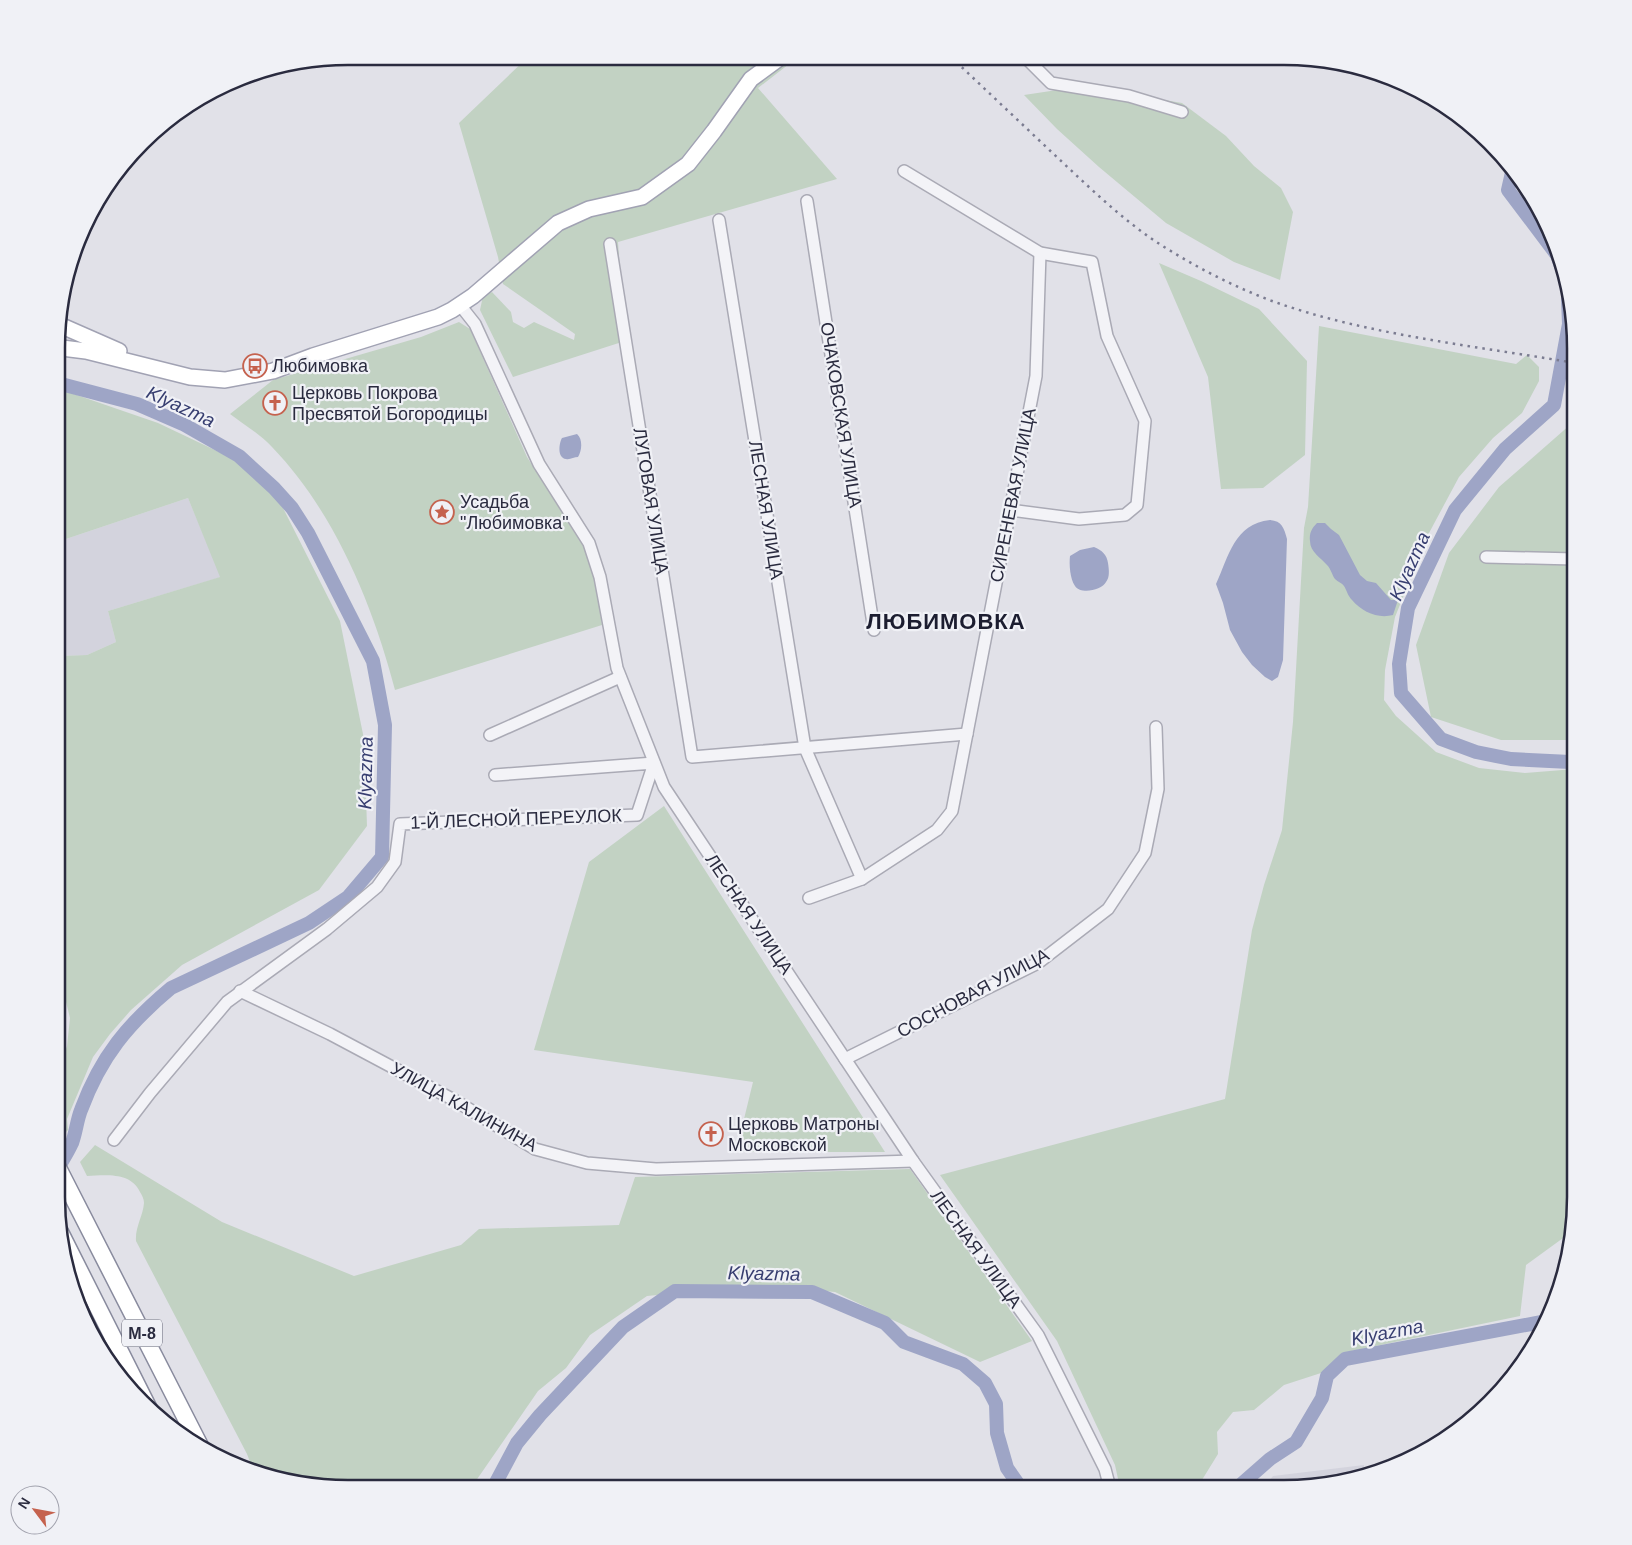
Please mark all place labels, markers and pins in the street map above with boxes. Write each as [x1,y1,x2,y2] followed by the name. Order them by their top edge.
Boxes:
[242,353,268,379] bus stop icon: Любимовка
[272,356,369,376] place label: Любимовка
[292,383,488,424] place label: Церковь Покрова Пресвятой Богородицы
[262,390,288,416] church icon: Церковь Покрова Пресвятой Богородицы
[460,492,569,533] place label: Усадьба "Любимовка"
[429,499,455,525] place icon: Усадьба "Любимовка"
[728,1114,879,1155] place label: Церковь Матроны Московской
[698,1121,724,1147] church icon: Церковь Матроны Московской

